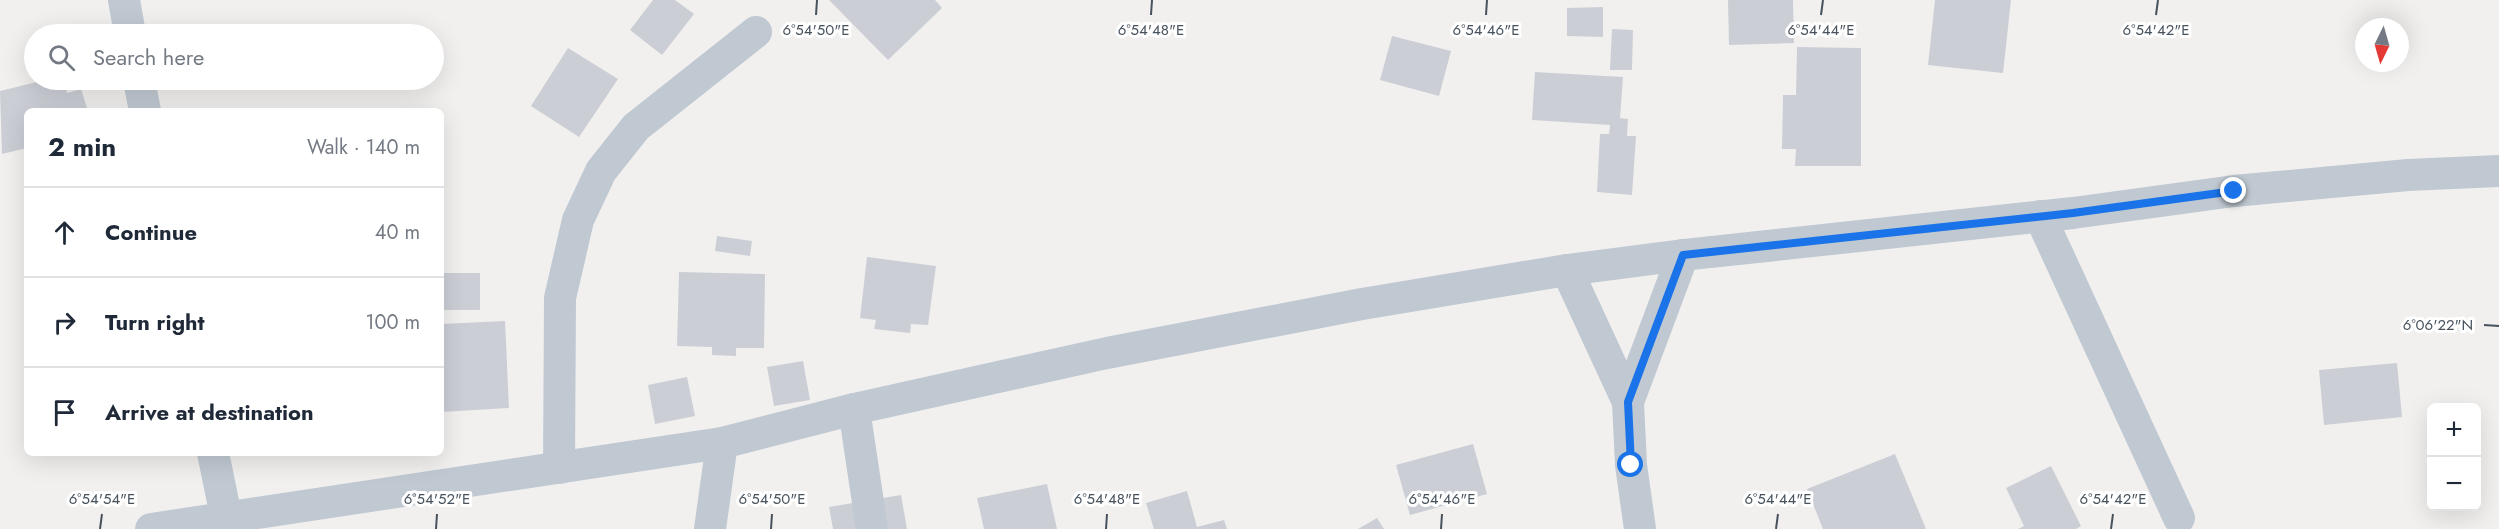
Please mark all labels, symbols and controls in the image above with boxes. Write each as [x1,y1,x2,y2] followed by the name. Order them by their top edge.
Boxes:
[2355,18,2409,72] north arrow
[783,19,849,41] text: 6°54'50"E
[1118,19,1184,41] text: 6°54'48"E
[1453,19,1519,41] text: 6°54'46"E
[1787,19,1855,41] text: 6°54'44"E
[2123,19,2189,41] text: 6°54'42"E
[24,24,444,90] search box
[45,41,78,74] icon: search
[93,41,204,73] text: Search here
[48,128,116,166] text: 2 min
[307,133,420,162] text: Walk · 140 m
[2220,177,2246,203] route end
[48,216,81,249] icon: ahead
[105,216,197,248] text: Continue
[375,218,420,247] text: 40 m
[48,306,81,339] icon: right
[105,306,205,338] text: Turn right
[365,308,420,337] text: 100 m
[2403,314,2473,336] text: 6°06'22"N
[48,396,81,429] icon: arrive
[105,396,314,428] text: Arrive at destination
[2427,403,2481,511] map controls
[2427,403,2481,457] button: +
[1617,451,1643,477] route start
[2427,457,2481,511] button: −
[69,488,135,510] text: 6°54'54"E
[404,488,470,510] text: 6°54'52"E
[739,488,805,510] text: 6°54'50"E
[1074,488,1140,510] text: 6°54'48"E
[1409,488,1475,510] text: 6°54'46"E
[1744,488,1812,510] text: 6°54'44"E
[2080,488,2146,510] text: 6°54'42"E

